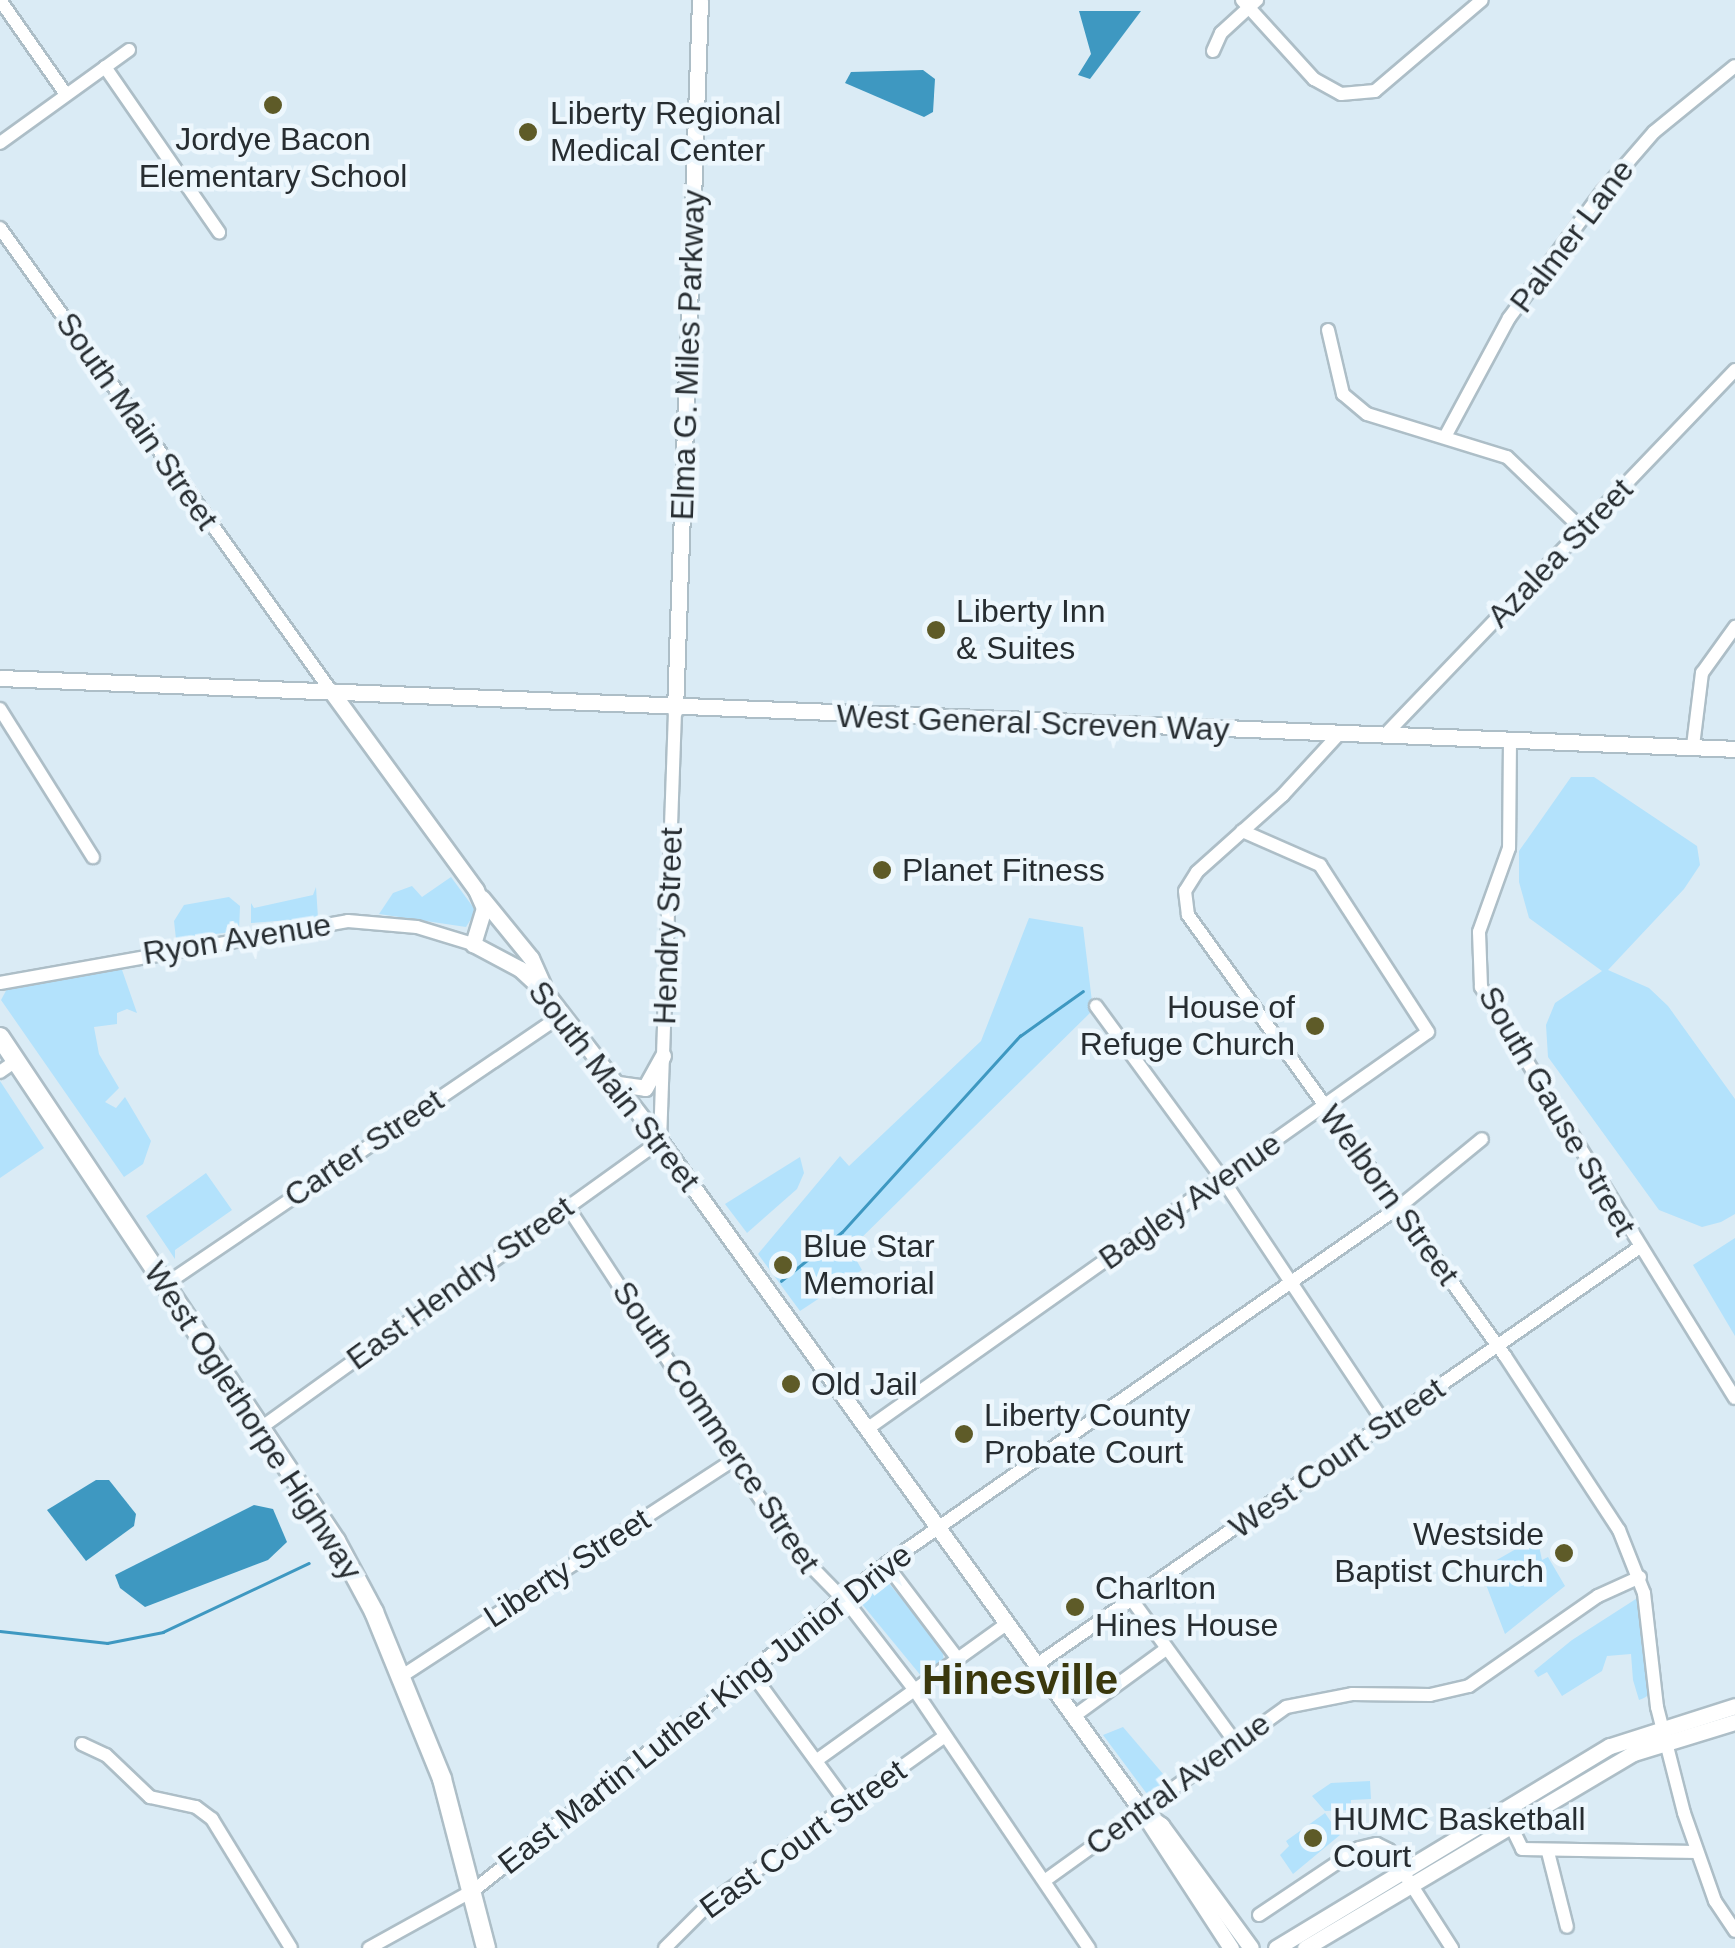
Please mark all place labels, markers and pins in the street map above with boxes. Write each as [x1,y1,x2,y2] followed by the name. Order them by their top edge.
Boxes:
[262,94,284,116] marker: Jordye Bacon Elementary School
[550,95,781,170] place label: Liberty Regional Medical Center
[515,119,541,145] marker: Liberty Regional Medical Center
[139,121,407,196] place label: Jordye Bacon Elementary School
[956,593,1105,668] place label: Liberty Inn & Suites
[925,619,947,641] marker: Liberty Inn & Suites
[902,851,1105,889] place label: Planet Fitness
[871,859,893,881] marker: Planet Fitness
[1080,989,1295,1064] place label: House of Refuge Church
[1304,1015,1326,1037] marker: House of Refuge Church
[803,1228,935,1303] place label: Blue Star Memorial
[772,1254,794,1276] marker: Blue Star Memorial
[811,1365,918,1403] place label: Old Jail
[780,1373,802,1395] marker: Old Jail
[984,1397,1190,1472] place label: Liberty County Probate Court
[953,1423,975,1445] marker: Liberty County Probate Court
[1334,1516,1544,1591] place label: Westside Baptist Church
[1553,1542,1575,1564] marker: Westside Baptist Church
[1095,1570,1278,1645] place label: Charlton Hines House
[1064,1596,1086,1618] marker: Charlton Hines House
[1333,1801,1586,1876] place label: HUMC Basketball Court
[1302,1827,1324,1849] marker: HUMC Basketball Court

